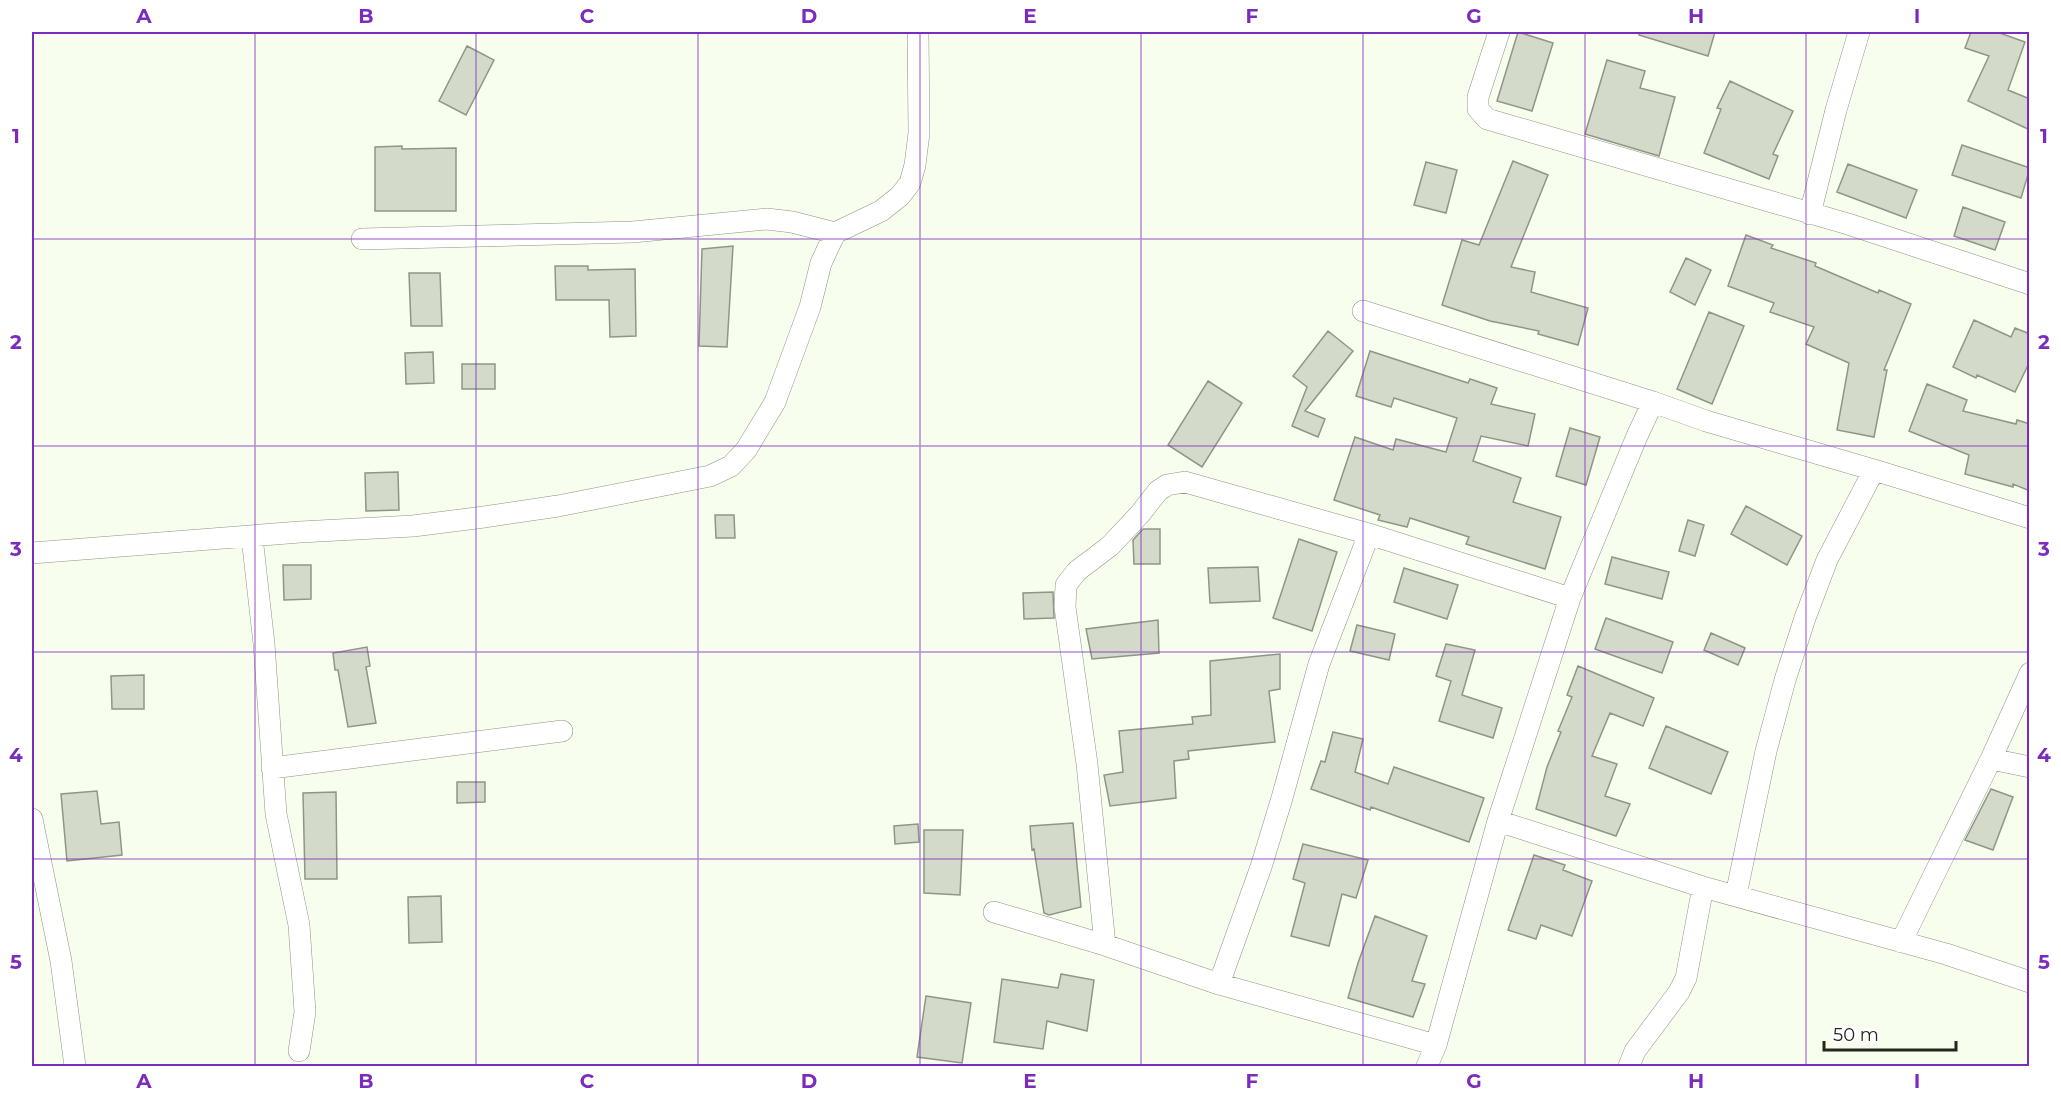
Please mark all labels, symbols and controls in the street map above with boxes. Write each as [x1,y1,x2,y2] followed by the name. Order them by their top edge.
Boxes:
[135,4,152,28] text: A
[358,4,374,28] text: B
[580,4,595,28] text: C
[801,4,817,28] text: D
[1023,4,1037,28] text: E
[1246,4,1259,28] text: F
[1466,4,1482,28] text: G
[1688,4,1704,28] text: H
[1914,4,1920,28] text: I
[12,124,20,148] text: 1
[2040,124,2048,148] text: 1
[10,330,22,354] text: 2
[2038,330,2050,354] text: 2
[9,537,22,561] text: 3
[2037,537,2050,561] text: 3
[9,743,23,767] text: 4
[2037,743,2051,767] text: 4
[10,950,22,974] text: 5
[2038,950,2050,974] text: 5
[1824,1014,1956,1052] scale bar
[1833,1024,1879,1046] text: 50 m
[135,1069,152,1093] text: A
[358,1069,374,1093] text: B
[580,1069,595,1093] text: C
[801,1069,817,1093] text: D
[1023,1069,1037,1093] text: E
[1246,1069,1259,1093] text: F
[1466,1069,1482,1093] text: G
[1688,1069,1704,1093] text: H
[1914,1069,1920,1093] text: I

